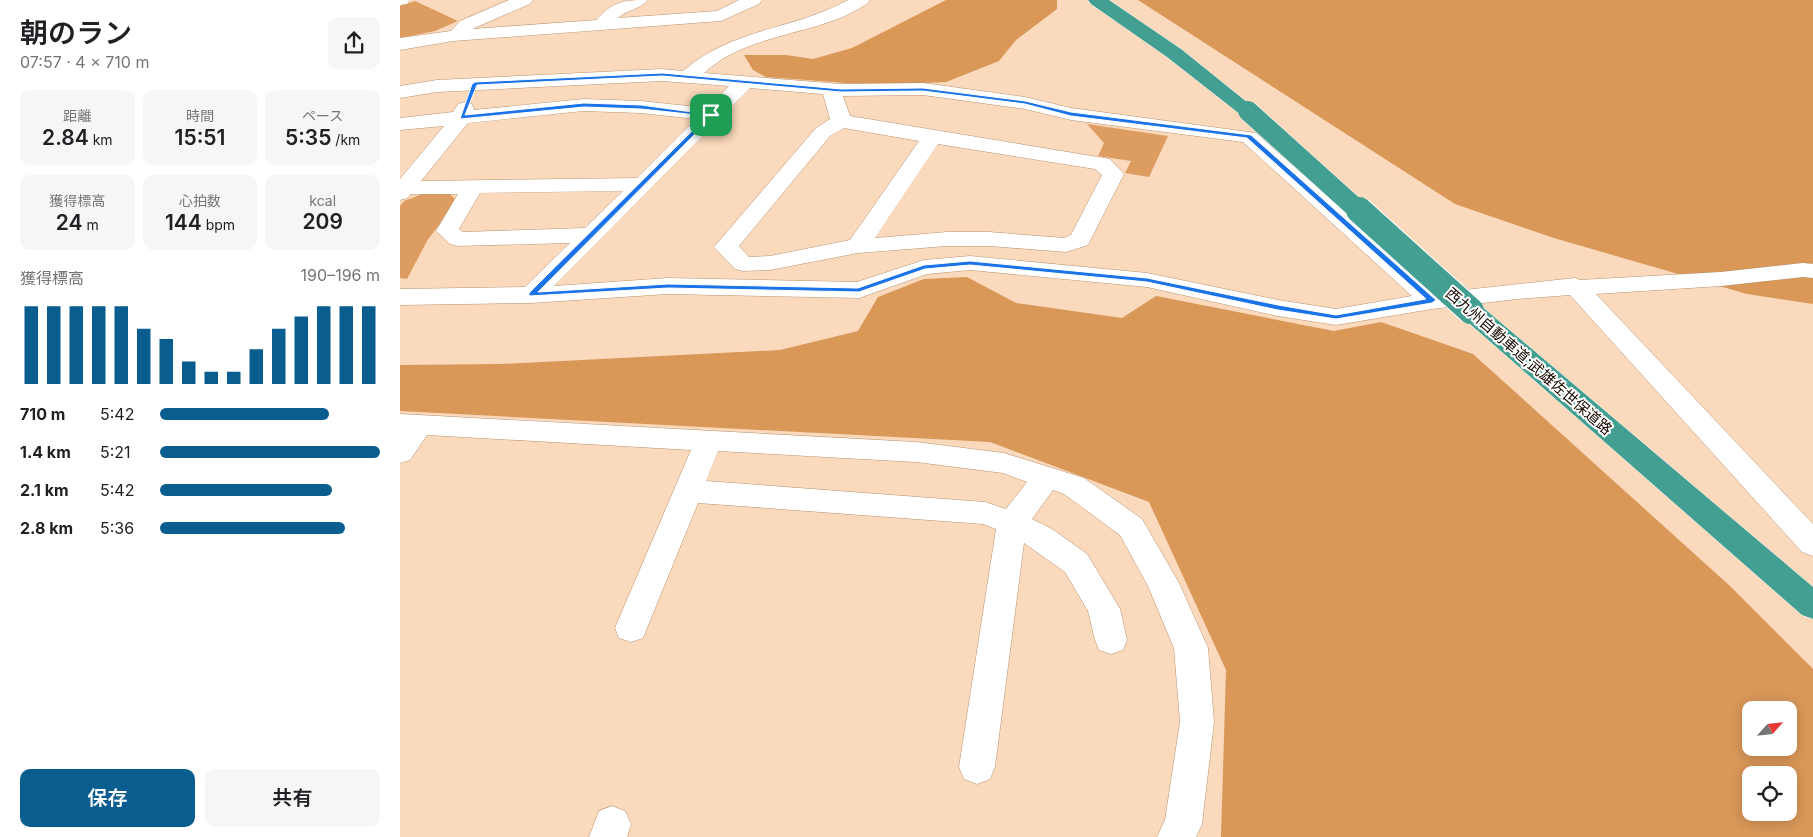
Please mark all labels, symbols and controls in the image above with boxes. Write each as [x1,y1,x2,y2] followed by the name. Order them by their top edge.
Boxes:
[20,16,132,50] text: 朝のラン
[328,17,380,69] button: share
[20,52,149,72] text: 07:57 · 4 × 710 m
[690,94,732,136] pin
[697,101,725,129] icon: arrive
[63,107,91,124] text: 距離
[186,107,214,124] text: 時間
[302,107,343,124] text: ペース
[42,125,89,150] text: 2.84
[175,125,225,150] text: 15:51
[285,125,331,150] text: 5:35
[89,131,113,148] text: km
[331,131,360,148] text: /km
[49,192,105,209] text: 獲得標高
[179,192,221,209] text: 心拍数
[309,192,336,209] text: kcal
[302,209,343,234] text: 209
[56,210,83,235] text: 24
[165,210,202,235] text: 144
[83,216,99,233] text: m
[202,216,235,233] text: bpm
[301,265,380,285] text: 190–196 m
[20,268,84,288] text: 獲得標高
[1442,283,1616,439] street label: 西九州自動車道;武雄佐世保道路
[20,404,65,424] text: 710 m
[100,404,134,424] text: 5:42
[20,442,71,462] text: 1.4 km
[100,442,131,462] text: 5:21
[20,480,69,500] text: 2.1 km
[100,480,134,500] text: 5:42
[20,518,73,538] text: 2.8 km
[100,518,134,538] text: 5:36
[1742,701,1798,756] north arrow
[1742,701,1797,821] map controls
[1742,766,1797,821] button: locate
[20,769,195,827] button: 保存
[205,769,380,827] button: 共有

